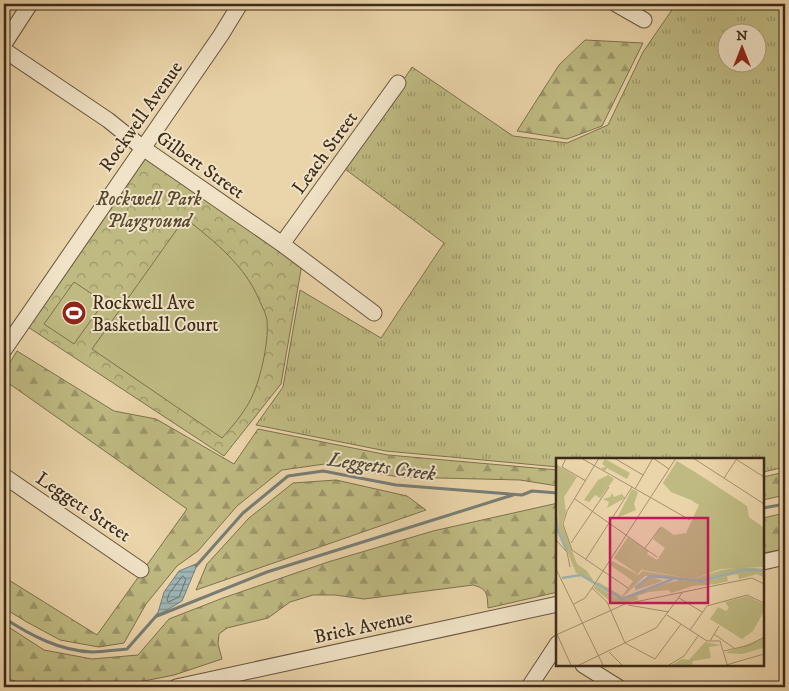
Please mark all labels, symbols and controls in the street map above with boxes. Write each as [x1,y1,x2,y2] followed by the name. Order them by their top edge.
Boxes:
[716,22,766,72] north arrow
[736,27,748,45] text: N
[95,57,188,177] street label: Rockwell Avenue
[287,107,363,199] street label: Leach Street
[151,126,249,204] street label: Gilbert Street
[95,188,202,233] park label: Rockwell Park Playground
[92,292,218,337] place label: Rockwell Ave Basketball Court
[61,300,87,326] sports icon: Rockwell Ave Basketball Court
[325,447,438,488] water label: Leggetts Creek
[556,458,764,666] inset map
[31,467,135,547] street label: Leggett Street
[312,606,415,649] street label: Brick Avenue

